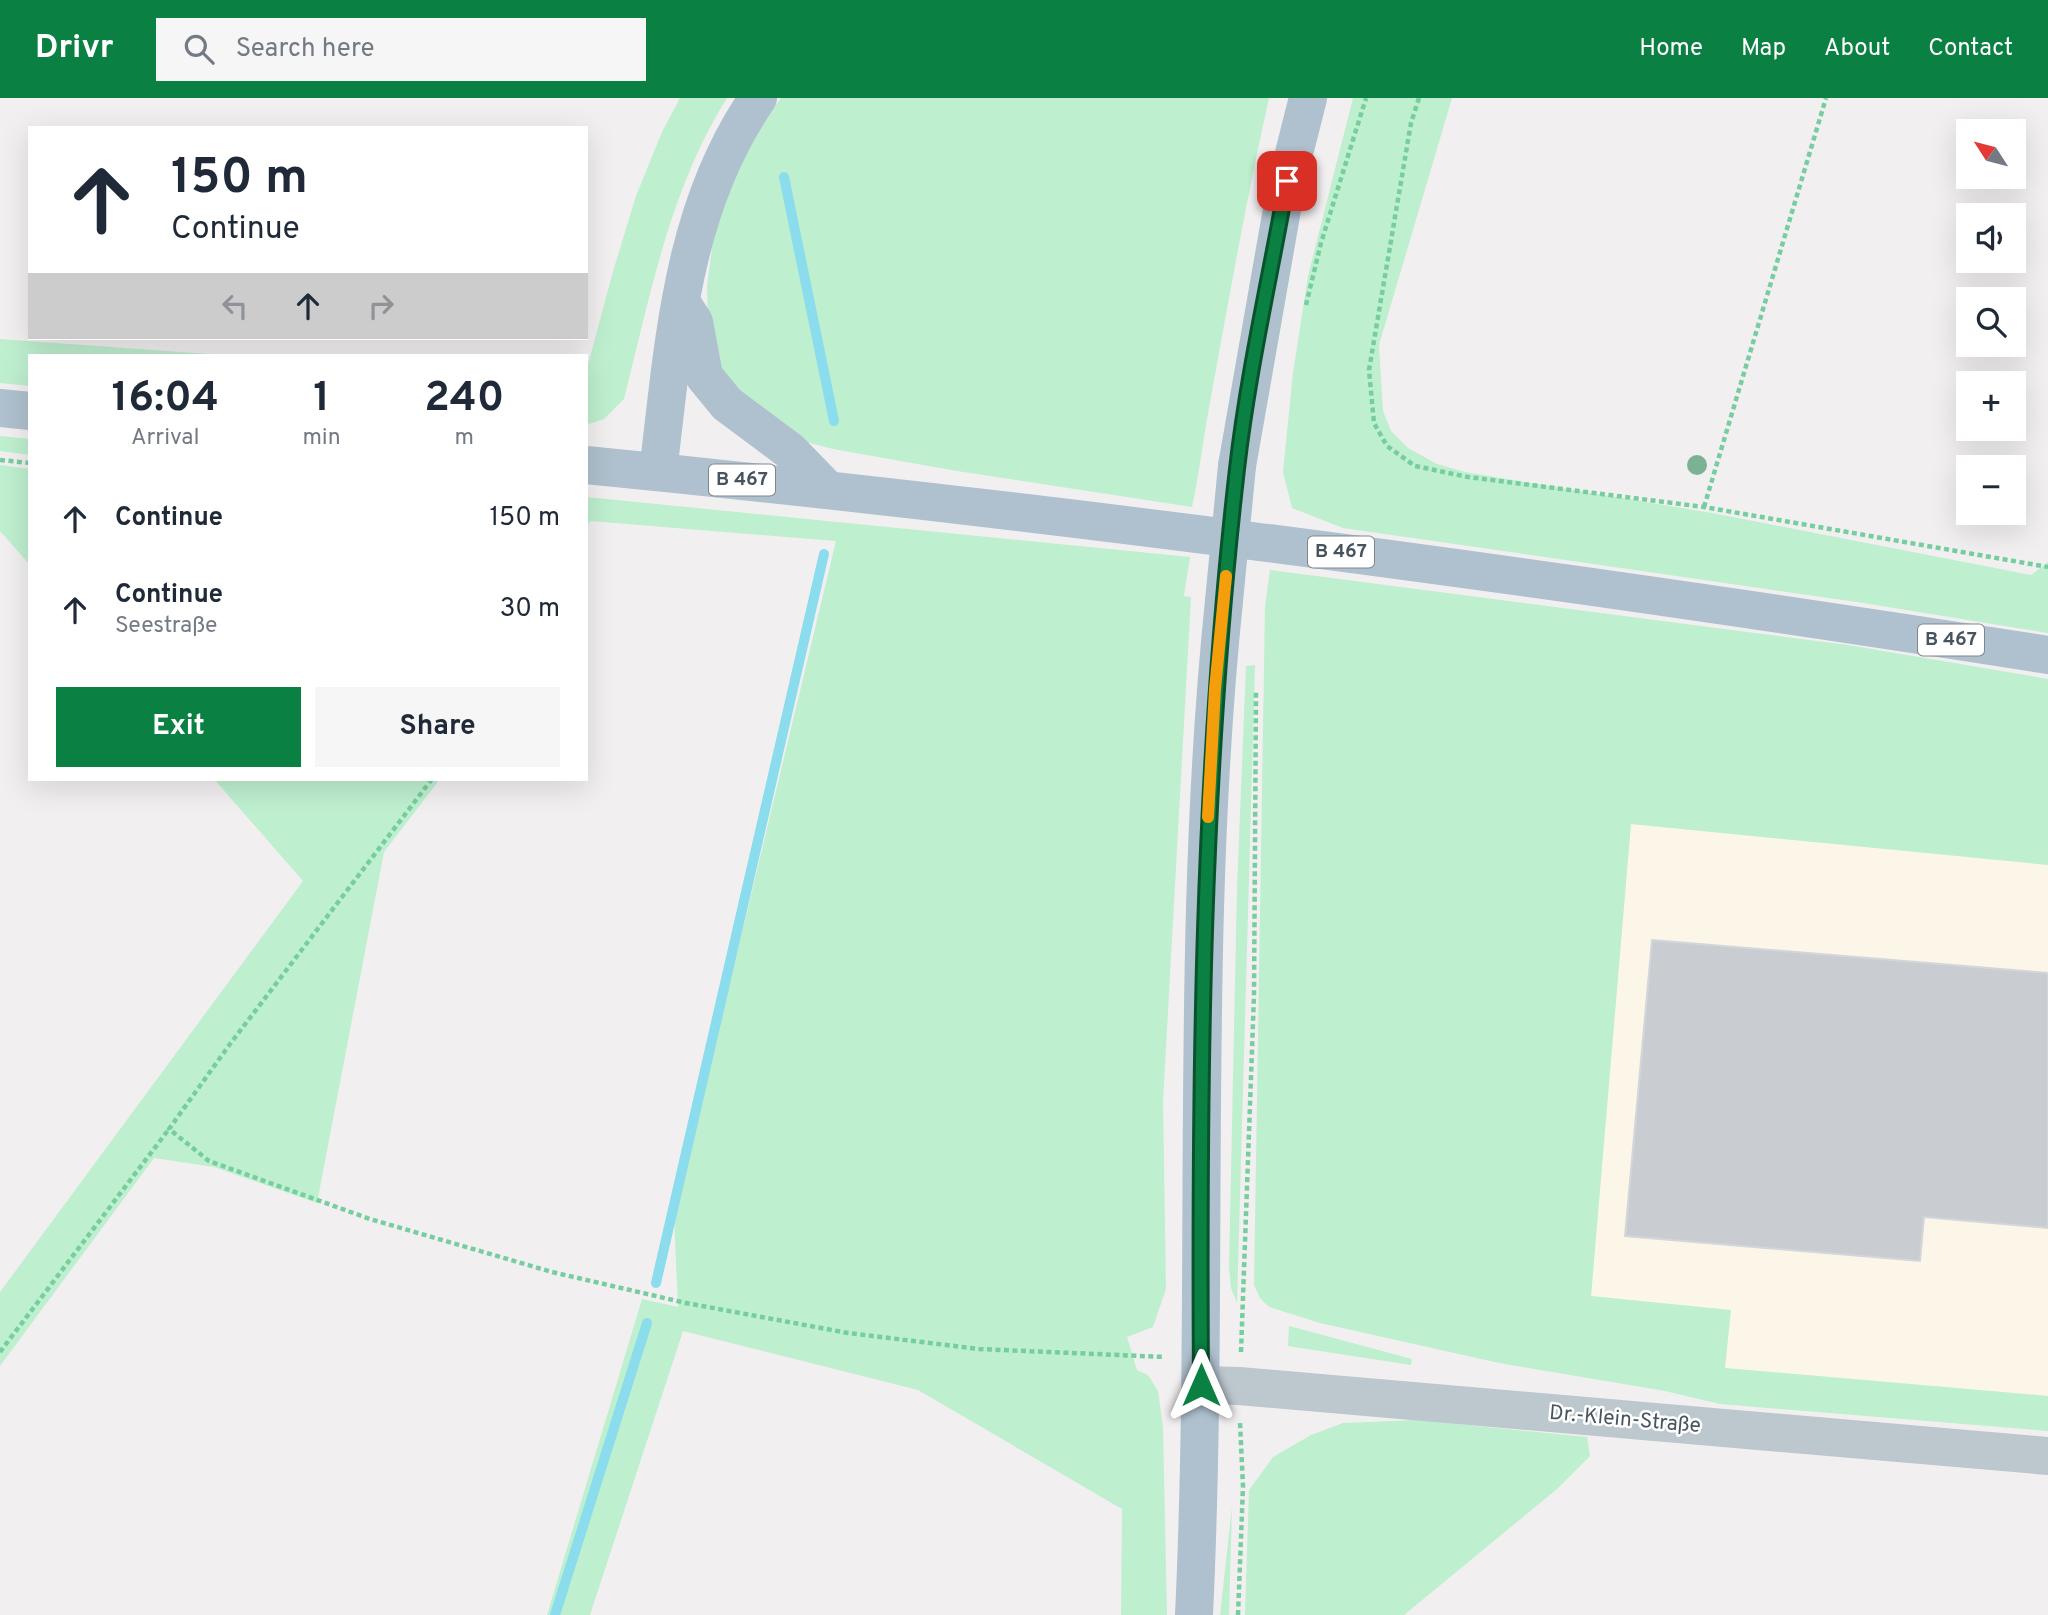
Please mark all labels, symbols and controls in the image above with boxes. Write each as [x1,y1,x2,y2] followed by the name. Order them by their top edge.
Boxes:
[156,18,646,81] search box
[35,28,114,70] text: Drivr
[180,30,218,68] icon: search
[236,33,375,66] text: Search here
[1639,34,1703,64] text: Home
[1741,34,1786,64] text: Map
[1824,34,1890,64] text: About
[1928,34,2013,64] text: Contact
[1956,119,2026,189] north arrow
[1956,119,2026,525] map controls
[171,149,308,211] text: 150 m
[1257,151,1317,211] pin
[56,154,147,245] icon: ahead
[1268,162,1306,200] icon: arrive
[1956,203,2026,273] button: sound
[171,210,300,250] text: Continue
[216,287,254,325] icon: left
[289,287,327,325] icon: ahead
[362,287,400,325] icon: right
[1956,287,2026,357] button: search
[1956,371,2026,441] button: +
[111,373,219,426] text: 16:04
[313,373,330,426] text: 1
[424,373,504,426] text: 240
[131,424,199,453] text: Arrival
[302,424,341,453] text: min
[455,424,474,453] text: m
[1956,455,2026,525] button: −
[709,464,775,496] road number: B 467
[56,500,94,538] icon: ahead
[115,502,223,535] text: Continue
[489,502,560,535] text: 150 m
[1308,536,1374,568] road number: B 467
[115,579,223,612] text: Continue
[56,591,94,629] icon: ahead
[500,593,560,626] text: 30 m
[115,612,217,641] text: Seestraße
[1918,624,1984,656] road number: B 467
[56,687,301,767] button: Exit
[315,687,560,767] button: Share
[1164,1348,1238,1422] position arrow
[1548,1400,1702,1440] street label: Dr.-Klein-Straße

